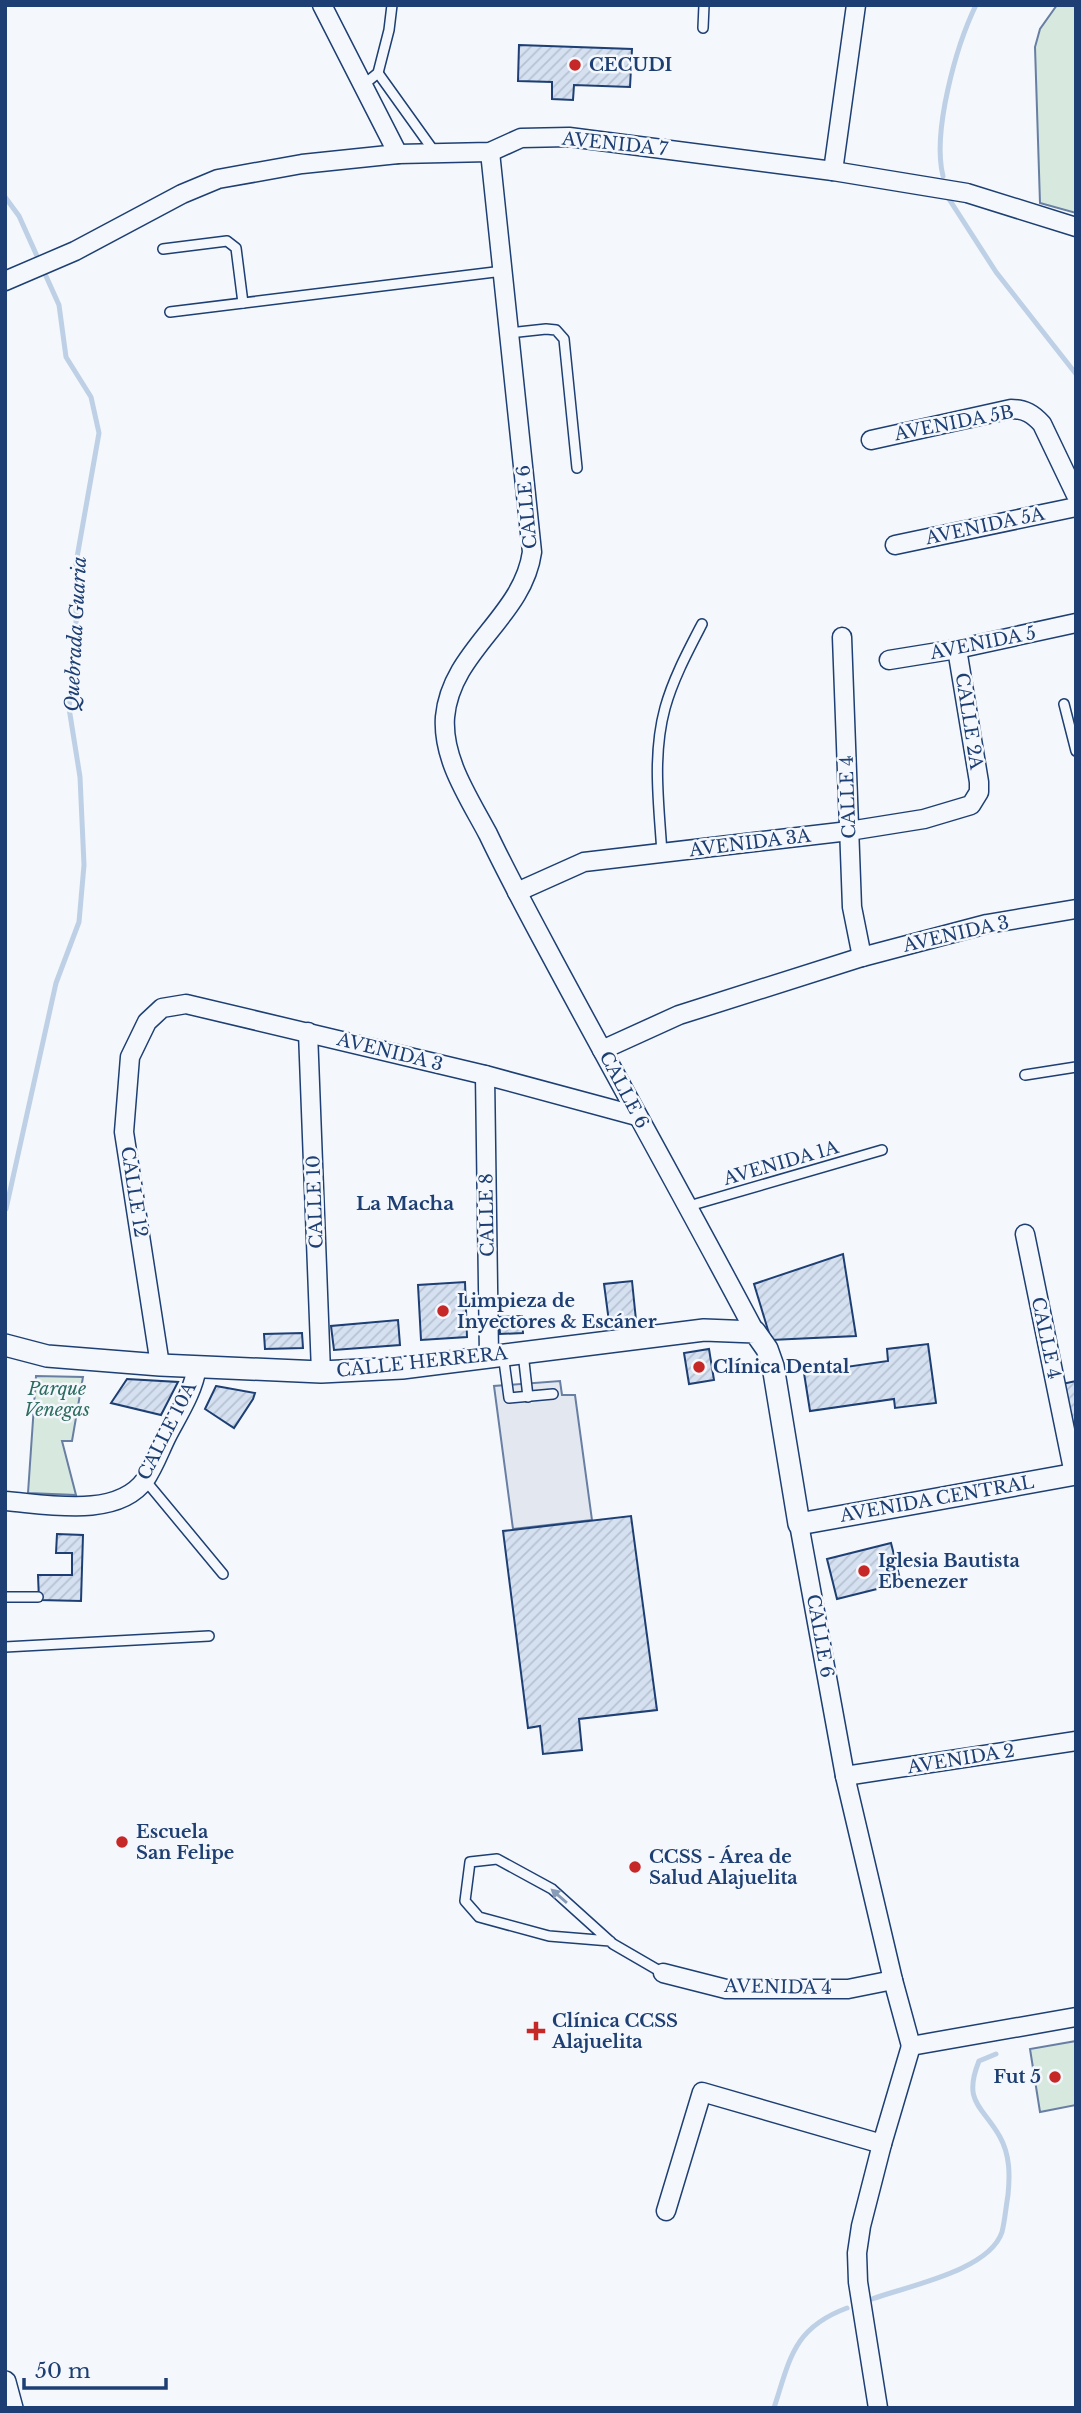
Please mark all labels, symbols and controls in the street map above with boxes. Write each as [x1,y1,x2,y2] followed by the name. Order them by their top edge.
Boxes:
[589,54,673,76] place label: CECUDI
[567,57,583,73] marker: CECUDI
[560,127,670,161] street label: AVENIDA 7
[891,401,1016,446] street label: AVENIDA 5B
[512,464,542,550] street label: CALLE 6
[922,502,1048,550] street label: AVENIDA 5A
[60,556,91,712] water label: Quebrada Guaria
[927,622,1038,664] street label: AVENIDA 5
[950,671,988,772] street label: CALLE 2A
[836,755,860,839] street label: CALLE 4
[687,825,813,861] street label: AVENIDA 3A
[900,911,1011,957] street label: AVENIDA 3
[334,1028,445,1076] street label: AVENIDA 3
[594,1048,654,1132] street label: CALLE 6
[720,1136,842,1190] street label: AVENIDA 1A
[116,1145,152,1239] street label: CALLE 12
[302,1155,328,1249] street label: CALLE 10
[475,1173,499,1257] street label: CALLE 8
[356,1192,454,1215] district label: La Macha
[457,1290,657,1333] place label: Limpieza de Inyectores & Escáner
[1027,1295,1065,1381] street label: CALLE 4
[435,1303,451,1319] marker: Limpieza de Inyectores & Escáner
[335,1342,510,1382] street label: CALLE HERRERA
[713,1356,850,1378] place label: Clínica Dental
[691,1359,707,1375] marker: Clínica Dental
[133,1377,202,1484] street label: CALLE 10A
[24,1378,90,1421] park label: Parque Venegas
[837,1471,1036,1527] street label: AVENIDA CENTRAL
[878,1550,1020,1593] place label: Iglesia Bautista Ebenezer
[856,1563,872,1579] marker: Iglesia Bautista Ebenezer
[802,1593,838,1679] street label: CALLE 6
[905,1740,1016,1778] street label: AVENIDA 2
[136,1821,234,1864] place label: Escuela San Felipe
[114,1834,130,1850] marker: Escuela San Felipe
[649,1845,798,1889] place label: CCSS - Área de Salud Alajuelita
[627,1859,643,1875] marker: CCSS - Área de Salud Alajuelita
[550,1888,568,1904] one-way arrow
[723,1975,832,1999] street label: AVENIDA 4
[551,2010,678,2053] place label: Clínica CCSS Alajuelita
[526,2021,546,2041] marker: Clínica CCSS Alajuelita
[993,2066,1041,2088] place label: Fut 5
[1047,2069,1063,2085] marker: Fut 5
[24,2346,166,2390] scale bar
[35,2358,91,2384] text: 50 m

